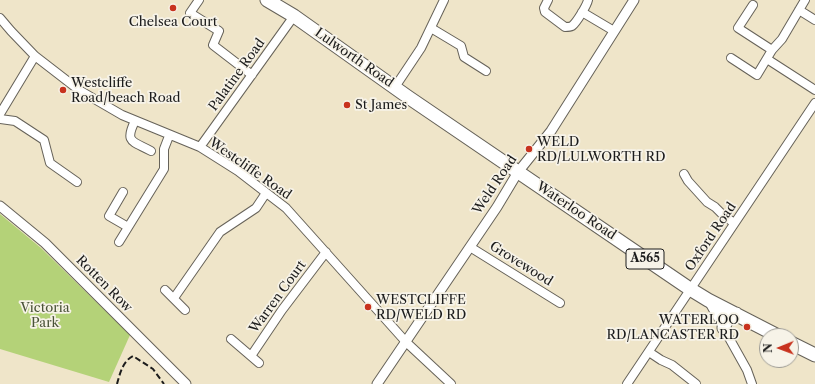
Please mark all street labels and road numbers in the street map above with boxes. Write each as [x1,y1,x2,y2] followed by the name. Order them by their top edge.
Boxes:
[312,25,396,91] street label: Lulworth Road
[206,36,268,114] street label: Palatine Road
[206,135,294,203] street label: Westcliffe Road
[470,153,520,217] street label: Weld Road
[533,179,619,243] street label: Waterloo Road
[682,200,740,274] street label: Oxford Road
[487,238,555,290] street label: Grovewood
[626,249,664,269] road number: A565
[73,253,135,315] street label: Rotten Row
[247,258,309,336] street label: Warren Court

